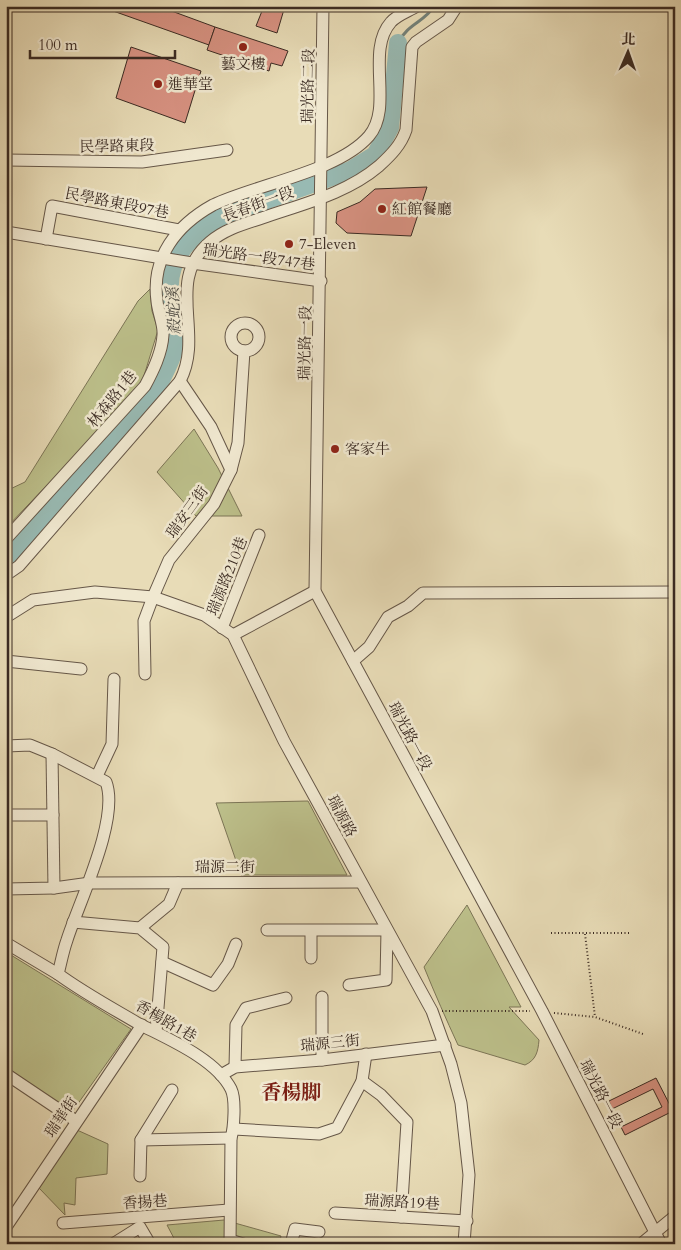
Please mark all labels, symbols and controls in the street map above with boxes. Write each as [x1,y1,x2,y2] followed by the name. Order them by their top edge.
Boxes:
[30,28,175,60] scale bar
[604,28,654,78] north arrow
[621,30,636,49] text: 北
[38,35,78,55] text: 100 m
[237,41,249,53] marker: 藝文樓
[297,48,319,124] street label: 瑞光路二段
[220,54,266,74] place label: 藝文樓
[168,74,213,94] place label: 進華堂
[152,78,164,90] marker: 進華堂
[79,135,155,157] street label: 民學路東段
[219,182,297,226] street label: 長春街一段
[63,183,171,223] street label: 民學路東段97巷
[392,199,452,219] place label: 紅館餐廳
[376,203,388,215] marker: 紅館餐廳
[299,234,357,254] place label: 7-Eleven
[283,238,295,250] marker: 7-Eleven
[202,239,316,275] street label: 瑞光路一段747巷
[162,284,186,335] water label: 殺蛇溪
[294,305,316,381] street label: 瑞光路一段
[83,366,141,432] street label: 林森路1巷
[345,439,390,459] place label: 客家牛
[329,443,341,455] marker: 客家牛
[161,482,213,542] street label: 瑞安三街
[202,534,252,618] street label: 瑞源路210巷
[384,698,436,774] street label: 瑞光路一段
[323,791,361,841] street label: 瑞源路
[195,857,255,877] street label: 瑞源二街
[132,995,200,1047] street label: 香楊路1巷
[299,1030,361,1056] street label: 瑞源三街
[575,1056,627,1132] street label: 瑞光路一段
[261,1079,321,1106] district label: 香楊脚
[40,1093,82,1141] street label: 瑞華街
[122,1190,168,1214] street label: 香揚巷
[364,1190,440,1214] street label: 瑞源路19巷

